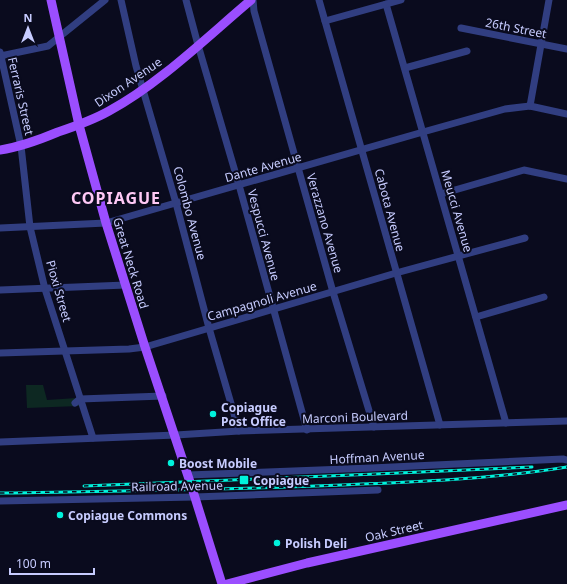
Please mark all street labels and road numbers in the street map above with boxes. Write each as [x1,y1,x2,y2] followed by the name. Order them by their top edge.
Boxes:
[484,14,549,42] street label: 26th Street
[91,53,165,111] street label: Dixon Avenue
[4,55,38,137] street label: Ferraris Street
[223,148,304,186] street label: Dante Avenue
[169,164,211,262] street label: Colombo Avenue
[371,167,409,254] street label: Cabota Avenue
[437,168,477,254] street label: Meucci Avenue
[303,171,347,275] street label: Verazzano Avenue
[244,187,284,283] street label: Vespucci Avenue
[109,215,153,311] street label: Great Neck Road
[42,258,76,324] street label: Pioxi Street
[205,277,319,325] street label: Campagnoli Avenue
[302,407,408,427] street label: Marconi Boulevard
[329,446,425,468] street label: Hoffman Avenue
[131,477,223,495] street label: Railroad Avenue
[363,516,425,546] street label: Oak Street

